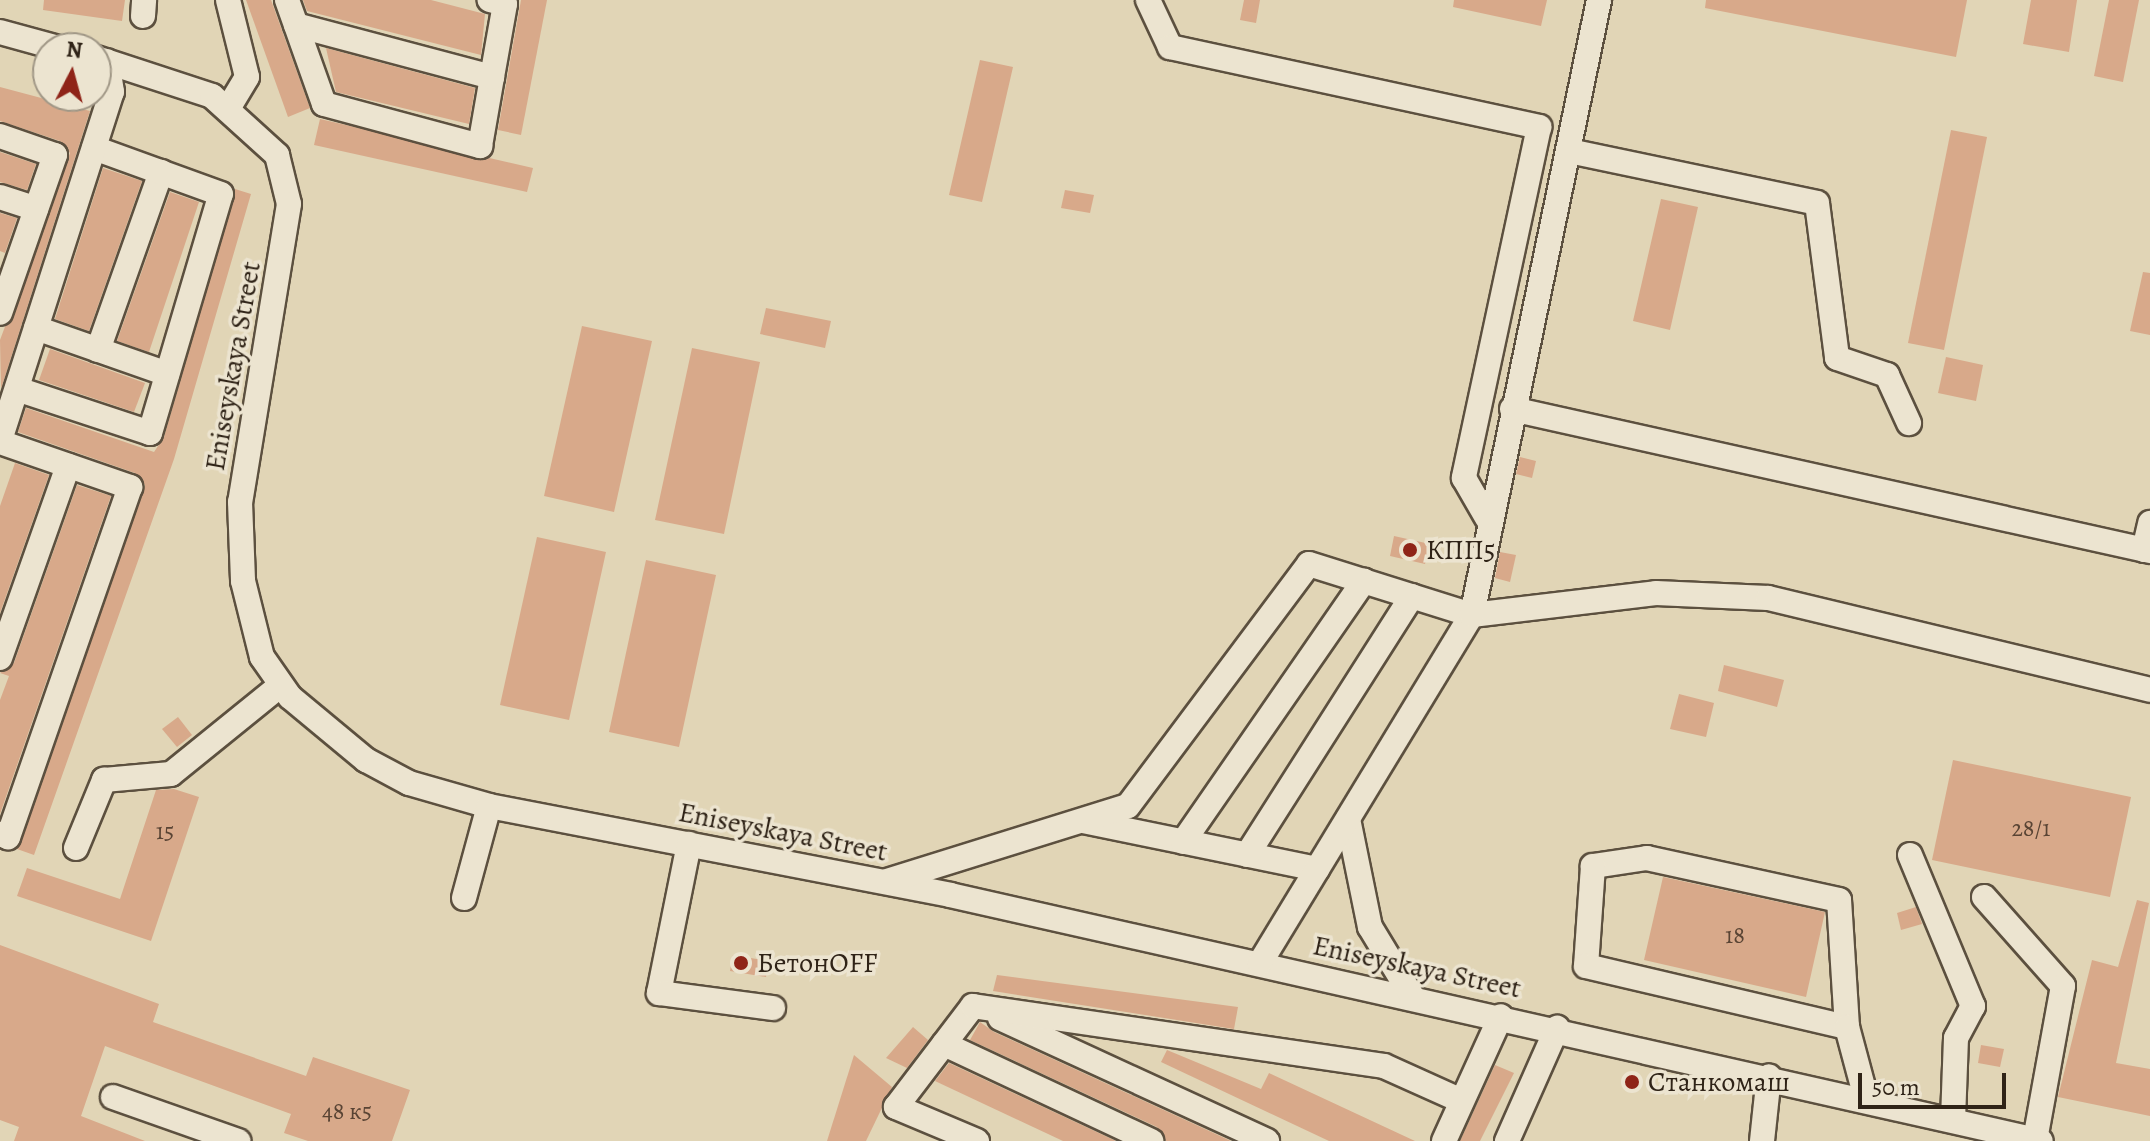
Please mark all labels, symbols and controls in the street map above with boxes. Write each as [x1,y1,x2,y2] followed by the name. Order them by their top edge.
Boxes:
[32,32,112,112] north arrow
[65,34,84,66] text: N
[198,259,268,473] street label: Eniseyskaya Street
[1426,533,1496,567] place label: КПП5
[1401,541,1419,559] marker: КПП5
[676,795,890,869] street label: Eniseyskaya Street
[2011,815,2051,843] house number: 28/1
[156,818,174,846] house number: 15
[1725,922,1745,950] house number: 18
[1310,929,1524,1005] street label: Eniseyskaya Street
[757,946,877,980] place label: БетонOFF
[732,954,750,972] marker: БетонOFF
[1862,1057,2010,1107] scale bar
[1648,1065,1790,1099] place label: Станкомаш
[1872,1071,1920,1103] text: 50 m
[1623,1073,1641,1091] marker: Станкомаш
[322,1098,372,1126] house number: 48 к5

